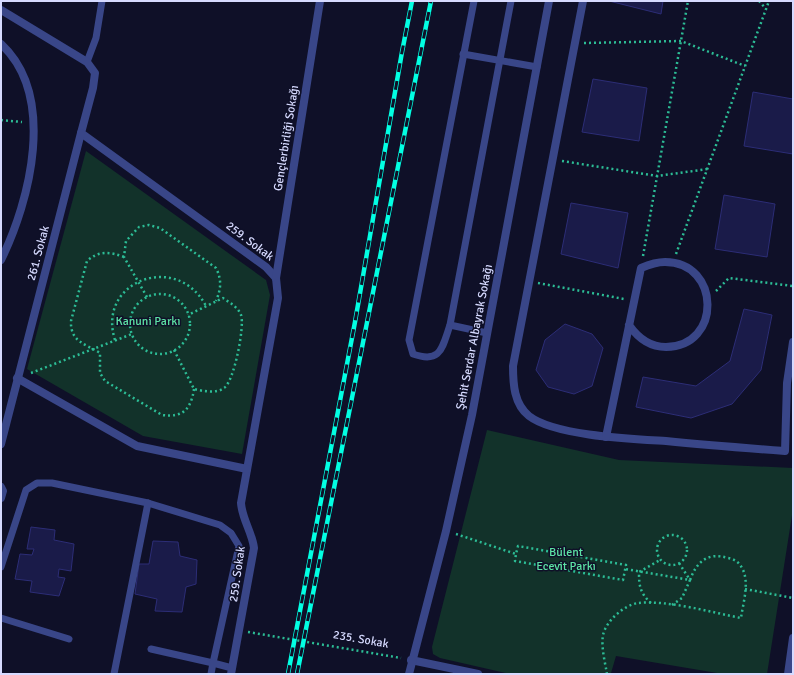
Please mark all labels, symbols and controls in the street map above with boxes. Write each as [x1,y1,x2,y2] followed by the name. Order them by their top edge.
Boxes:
[271,84,302,192] street label: Gençlerbirliği Sokağı
[223,218,277,264] street label: 259. Sokak
[24,224,53,282] street label: 261. Sokak
[453,263,496,411] street label: Şehit Serdar Albayrak Sokağı
[115,314,181,329] park label: Kanuni Parkı
[226,545,249,603] street label: 259. Sokak
[536,545,596,574] park label: Bülent Ecevit Parkı
[332,627,390,652] street label: 235. Sokak

